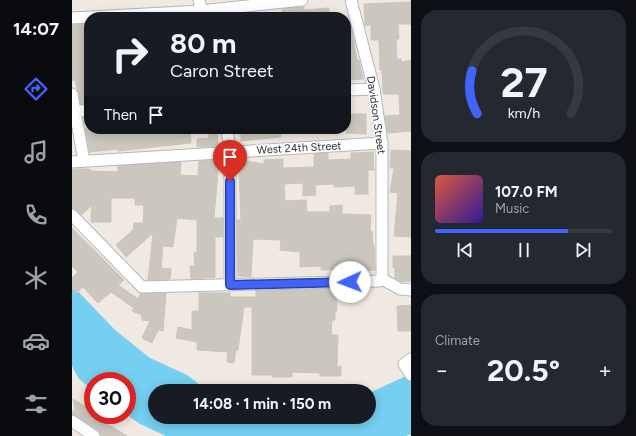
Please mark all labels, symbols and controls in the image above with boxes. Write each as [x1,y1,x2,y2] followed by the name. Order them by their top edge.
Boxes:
[13,18,59,40] text: 14:07
[170,26,236,60] text: 80 m
[104,28,156,80] icon: right
[500,57,547,107] text: 27
[170,60,274,82] text: Caron Street
[22,75,50,103] icon: directions
[364,75,388,155] street label: Davidson Street
[145,104,167,126] icon: arrive
[507,104,540,122] text: km/h
[104,106,137,124] text: Then
[22,138,50,166] icon: music
[256,139,342,157] street label: West 24th Street
[213,140,247,181] pin
[219,146,241,168] icon: arrive
[495,183,558,201] text: 107.0 FM
[22,201,50,229] icon: phone
[495,201,529,216] text: Music
[454,239,476,261] icon: previous
[513,239,535,261] icon: pause
[572,239,594,261] icon: next
[329,261,371,303] position arrow
[22,264,50,292] icon: climate
[22,327,50,355] icon: car
[435,333,480,348] text: Climate
[487,352,560,389] text: 20.5°
[435,357,449,384] text: −
[598,357,612,384] text: +
[84,372,136,424] speed limit sign: 30
[22,390,50,418] icon: filters
[193,395,331,413] text: 14:08 · 1 min · 150 m

